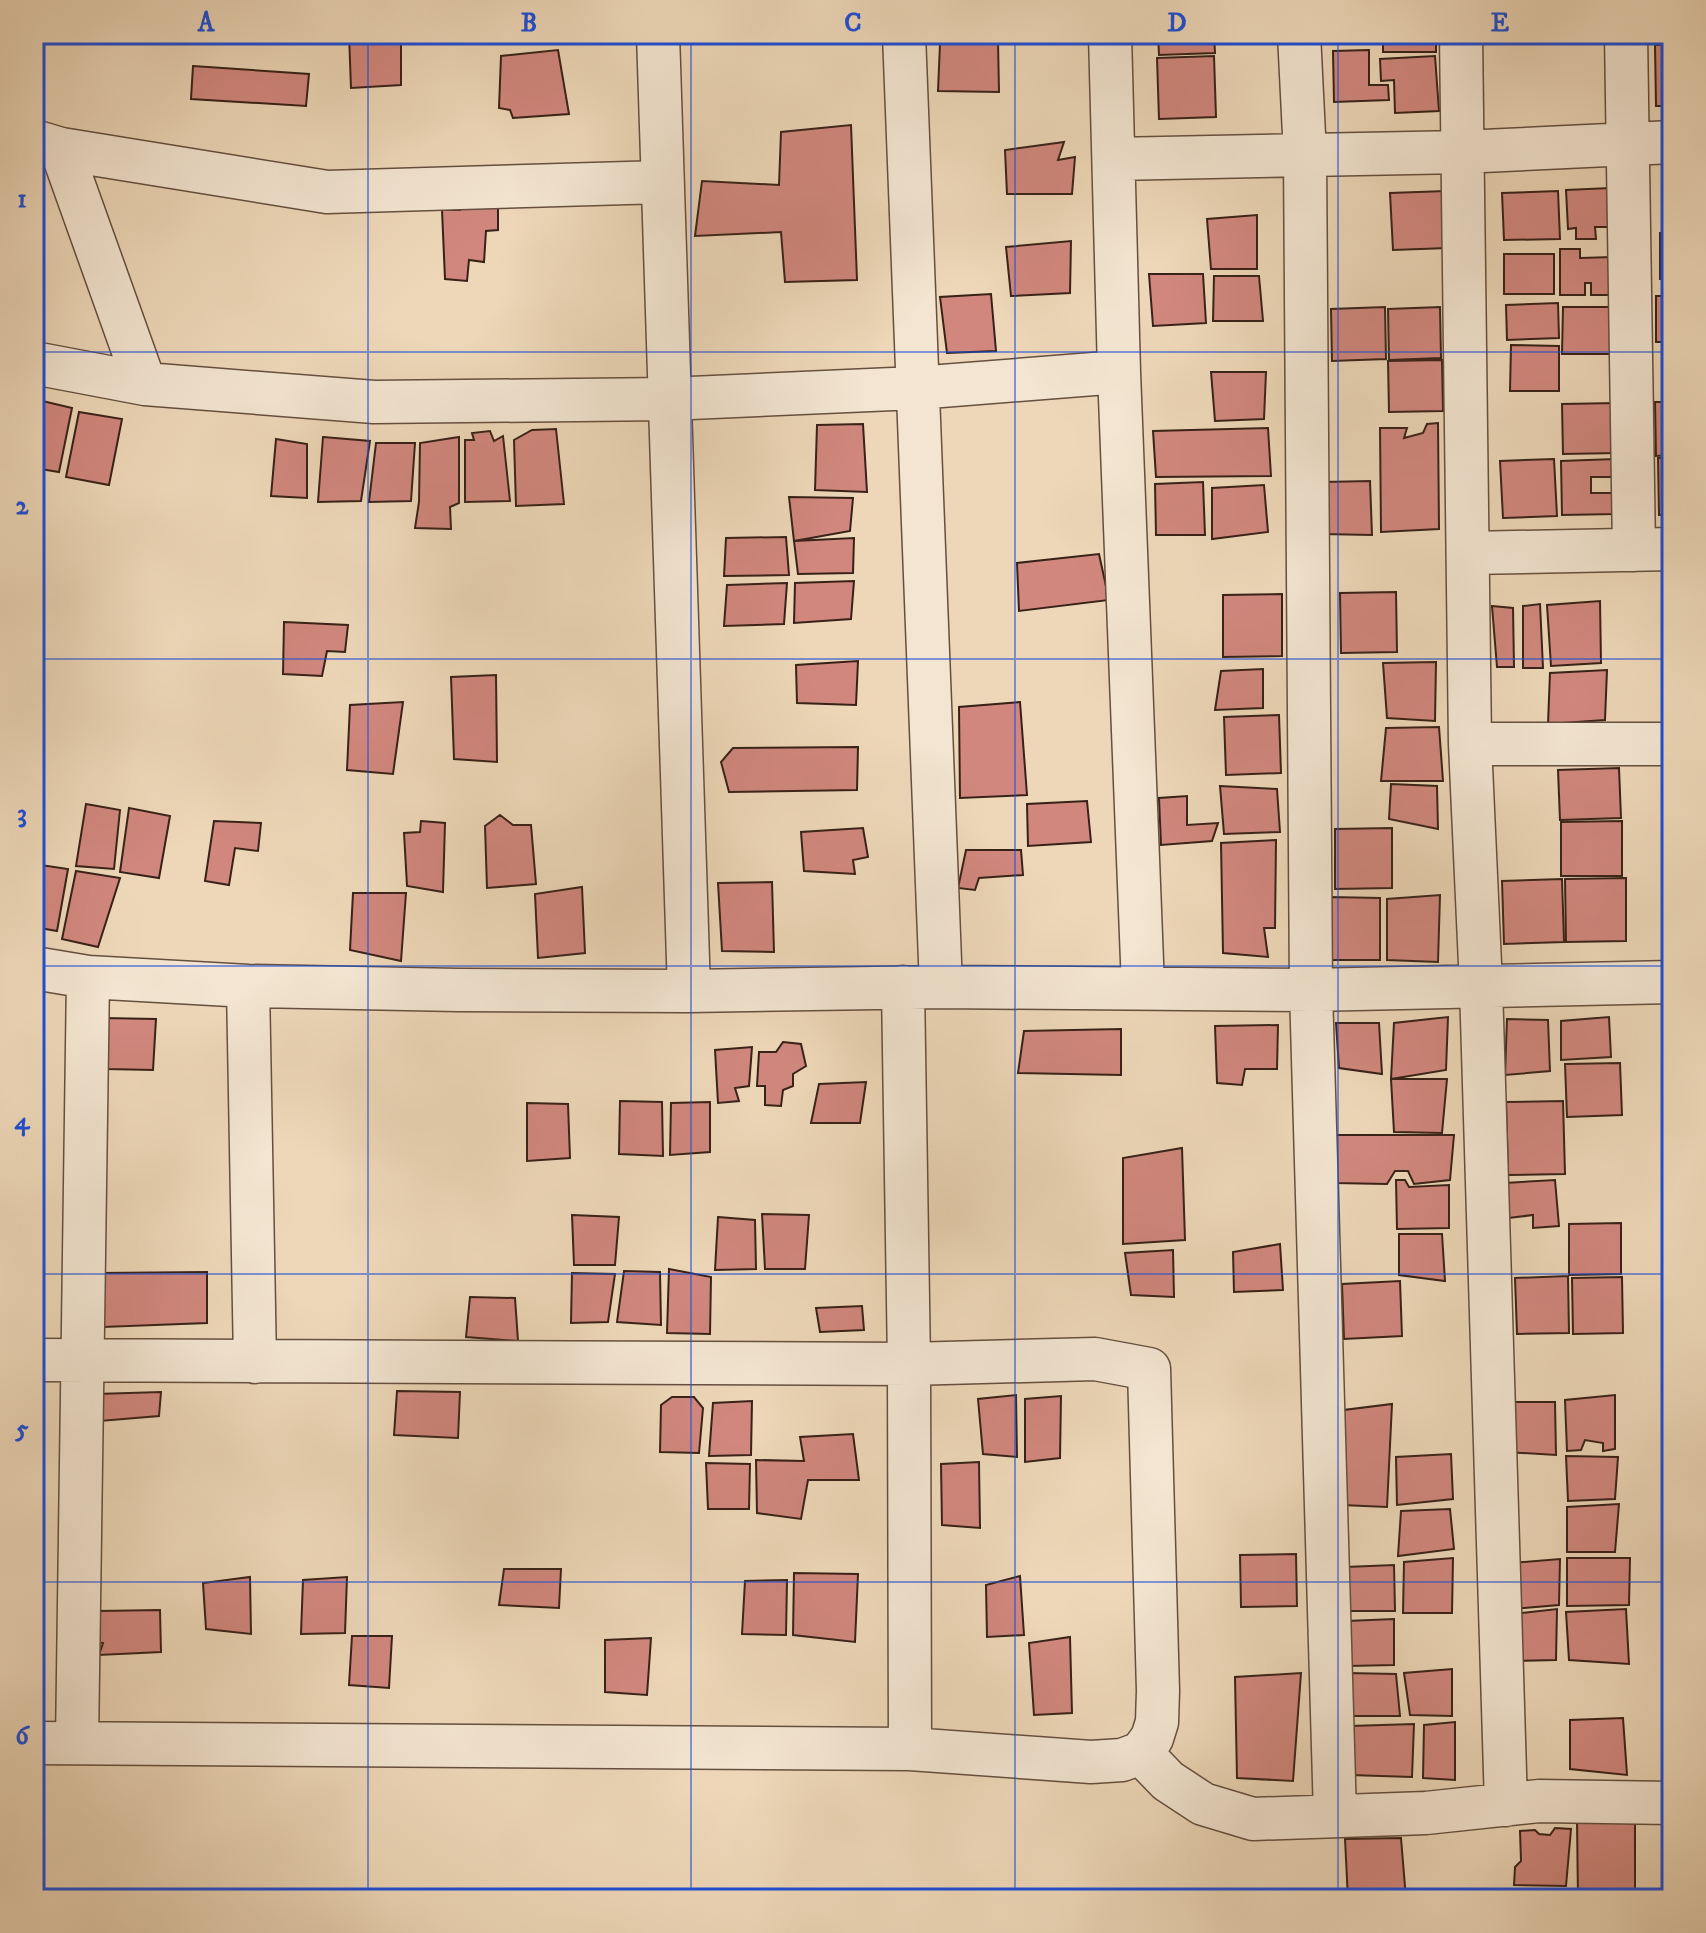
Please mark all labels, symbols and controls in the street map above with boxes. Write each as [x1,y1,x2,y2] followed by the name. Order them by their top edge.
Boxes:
[197,7,216,40] text: A
[521,7,537,40] text: B
[844,7,862,40] text: C
[1167,7,1187,40] text: D
[1491,7,1509,40] text: E
[17,183,27,216] text: 1
[16,490,30,523] text: 2
[17,798,27,831] text: 3
[15,1105,31,1138] text: 4
[15,1413,29,1446] text: 5
[15,1720,30,1753] text: 6

